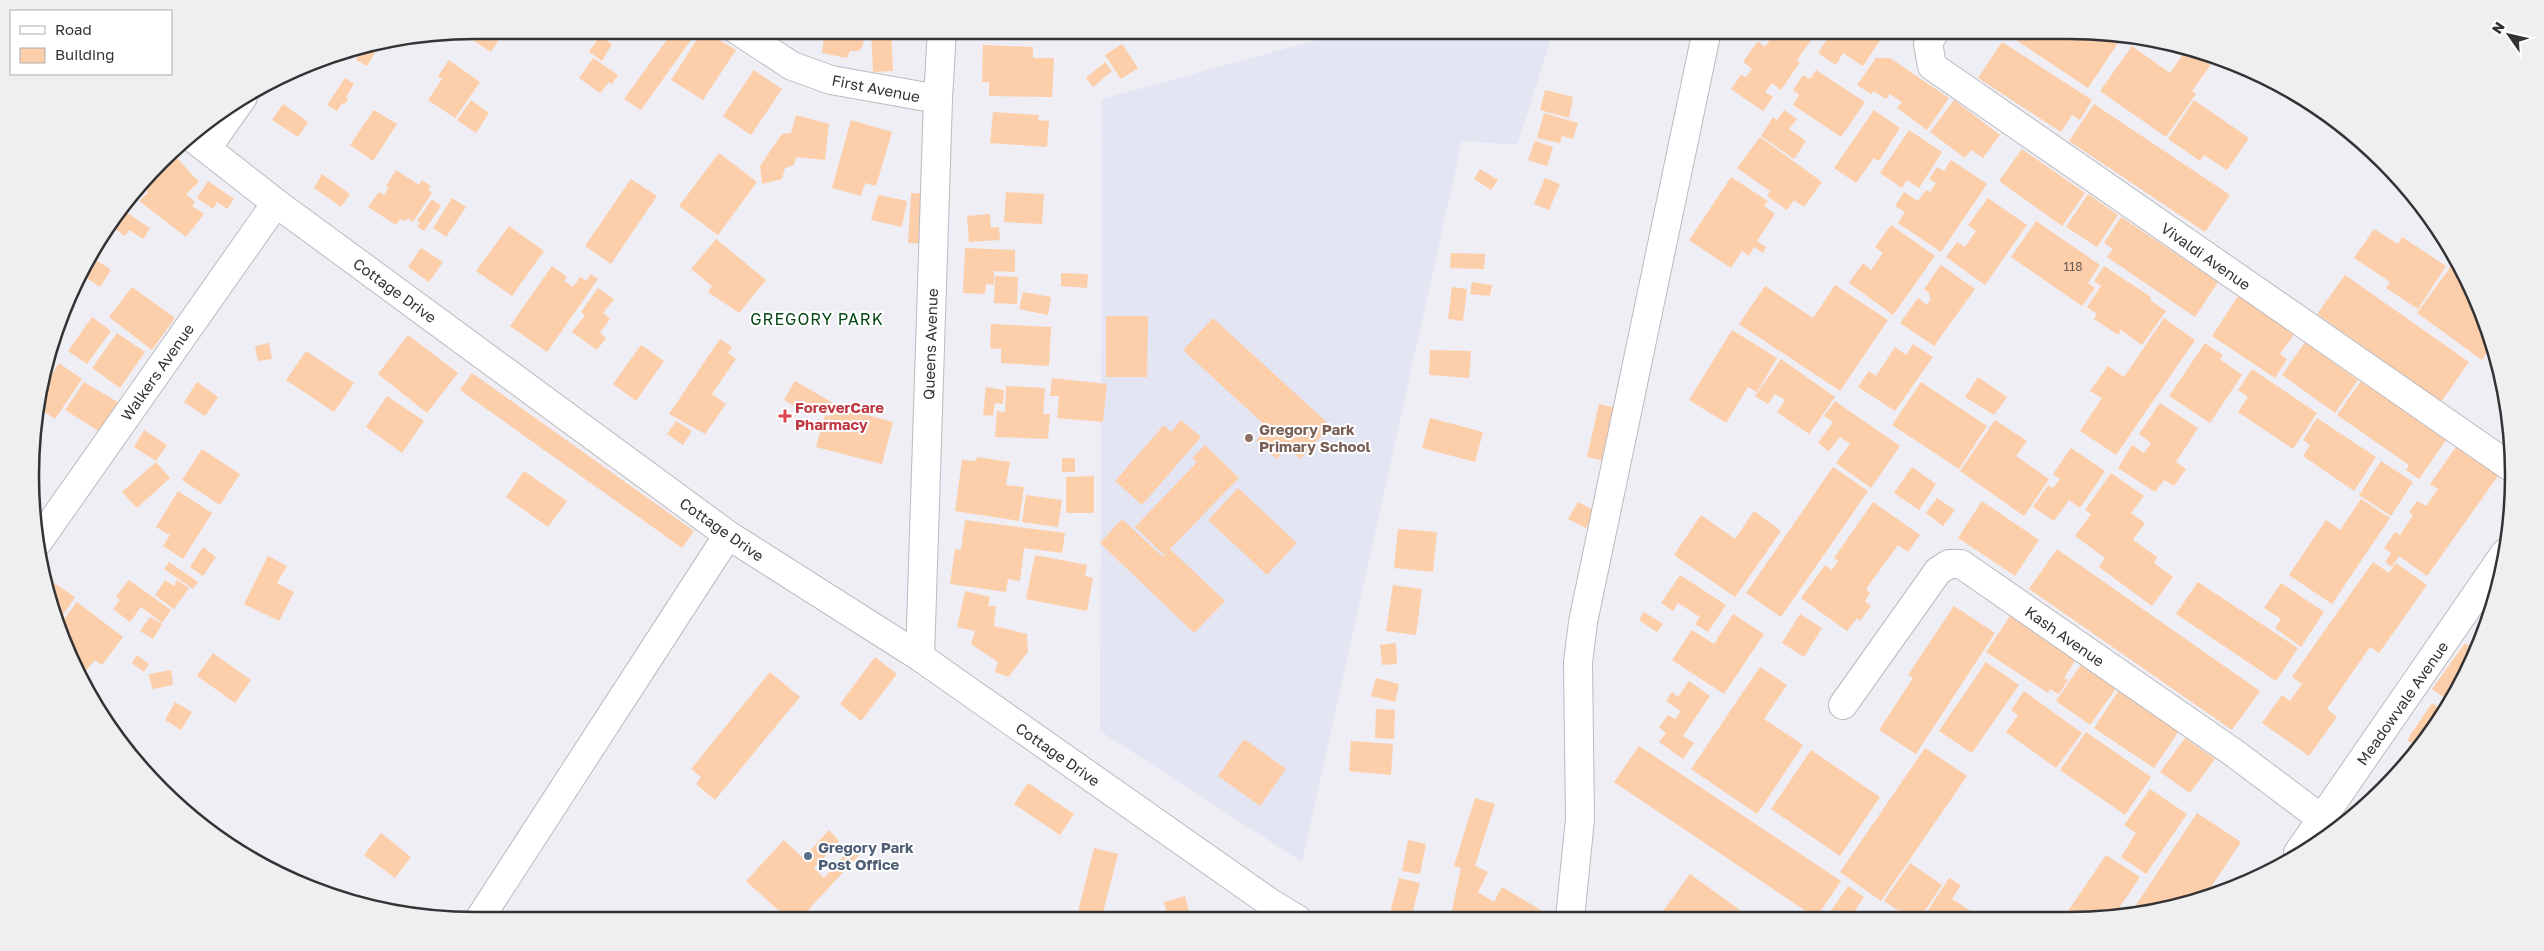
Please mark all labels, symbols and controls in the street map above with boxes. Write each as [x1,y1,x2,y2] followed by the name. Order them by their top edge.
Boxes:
[10,10,172,75] legend
[2484,10,2534,60] north arrow
[2488,18,2508,37] text: N
[55,20,92,38] text: Road
[55,45,115,63] text: Building
[830,71,922,105] street label: First Avenue
[2158,218,2254,294] street label: Vivaldi Avenue
[350,254,440,326] street label: Cottage Drive
[2064,259,2082,274] house number: 118
[919,288,941,400] street label: Queens Avenue
[750,309,884,329] district label: GREGORY PARK
[117,320,197,424] street label: Walkers Avenue
[795,398,884,433] place label: ForeverCare Pharmacy
[779,410,791,422] marker: ForeverCare Pharmacy
[1259,420,1371,455] place label: Gregory Park Primary School
[1243,432,1255,444] marker: Gregory Park Primary School
[677,493,768,565] street label: Cottage Drive
[2022,602,2108,670] street label: Kash Avenue
[2352,637,2452,768] street label: Meadowvale Avenue
[1013,718,1104,790] street label: Cottage Drive
[818,838,914,873] place label: Gregory Park Post Office
[802,850,814,862] marker: Gregory Park Post Office

